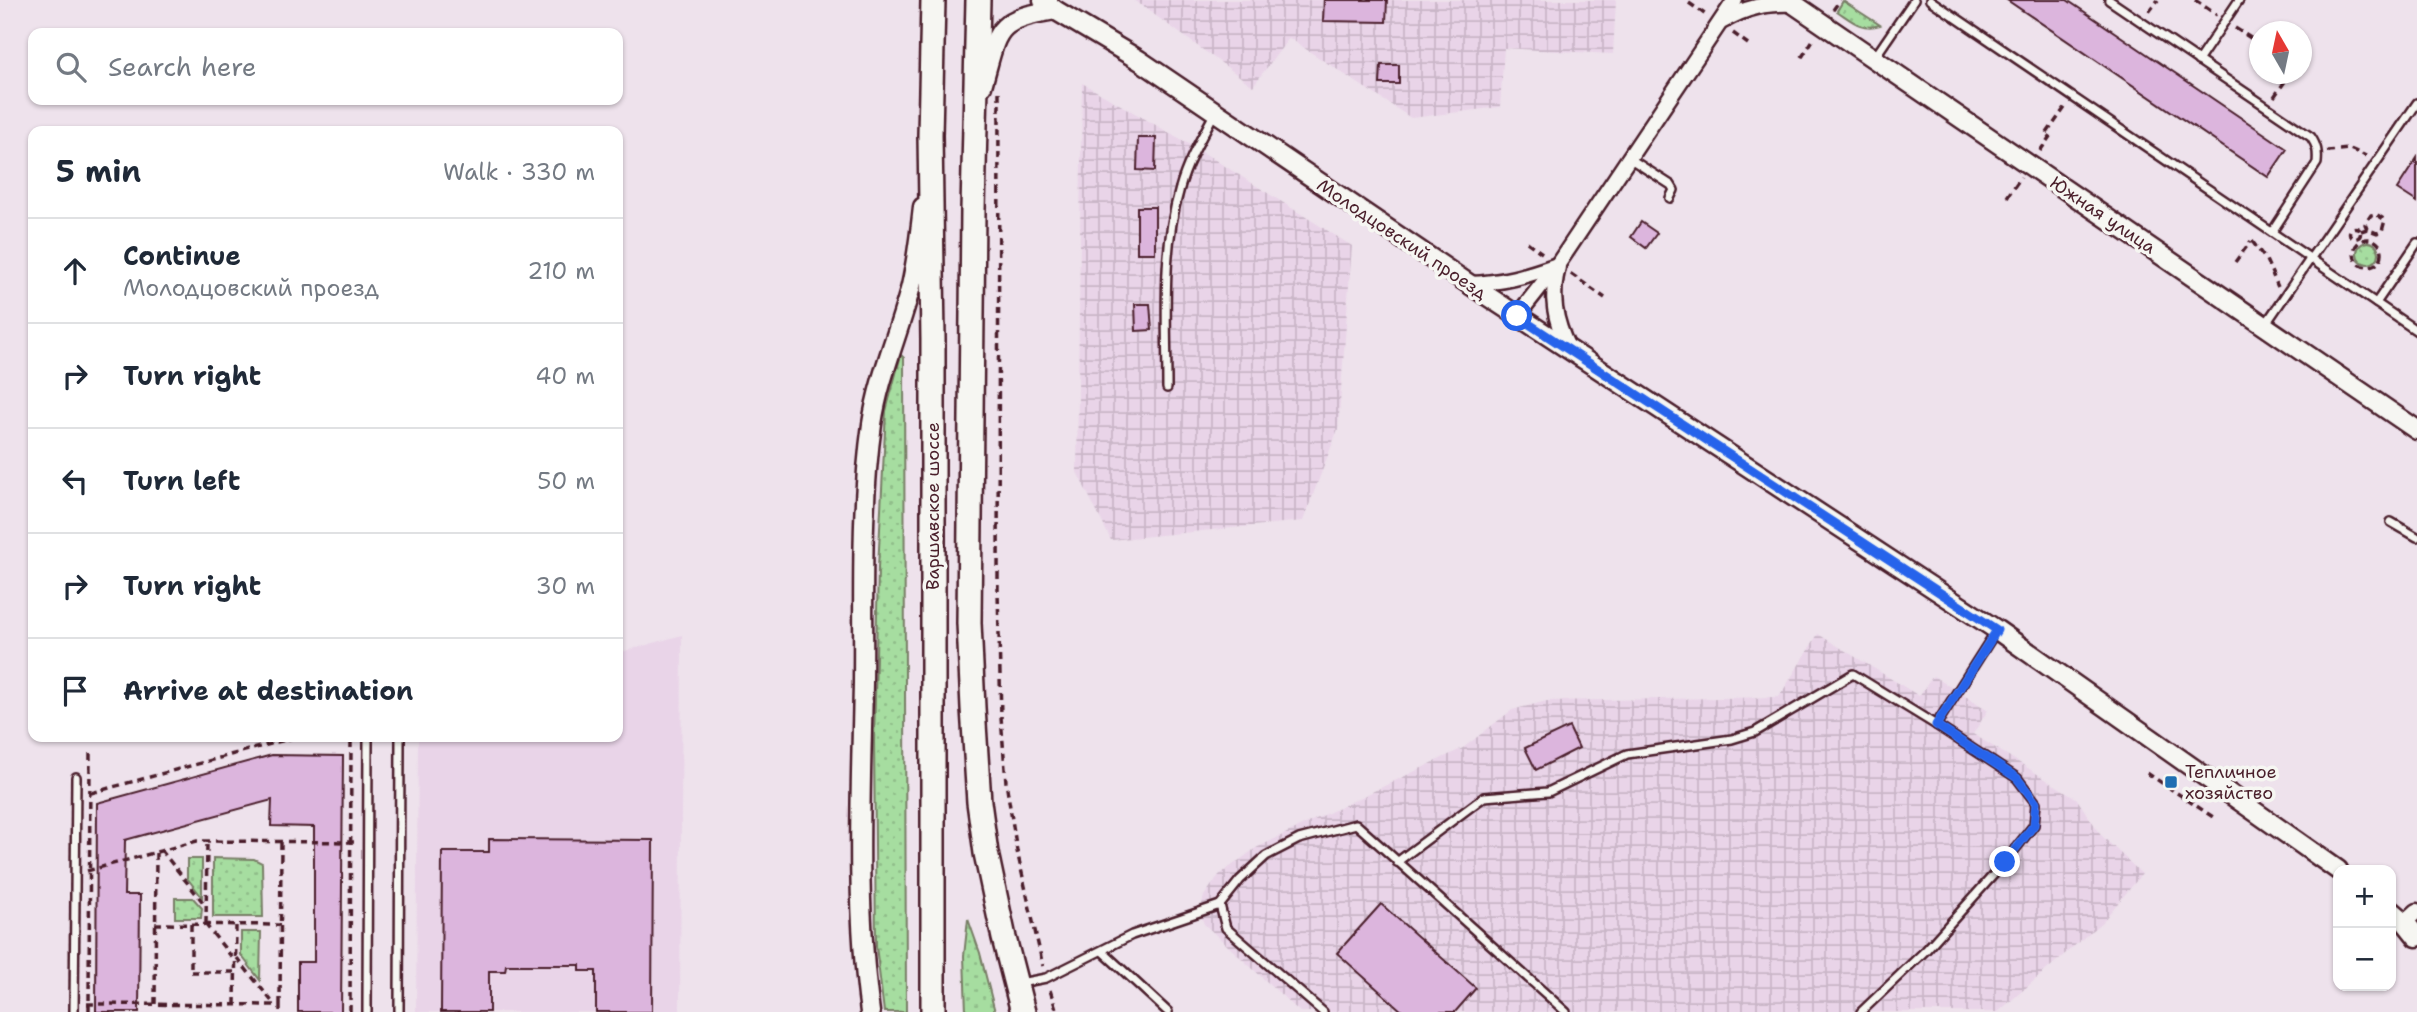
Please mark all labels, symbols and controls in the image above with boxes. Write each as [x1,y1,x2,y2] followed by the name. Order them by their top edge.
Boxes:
[2249,21,2312,84] north arrow
[28,28,623,105] search box
[52,48,90,86] icon: search
[108,49,257,84] text: Search here
[56,151,141,192] text: 5 min
[443,157,595,187] text: Walk · 330 m
[2045,171,2161,259] street label: Южная улица
[1312,173,1492,305] street label: Молодцовский проезд
[123,238,241,273] text: Continue
[56,252,94,290] icon: ahead
[527,256,595,286] text: 210 m
[123,273,379,303] text: Молодцовский проезд
[1501,300,1532,331] route start
[56,357,94,395] icon: right
[123,358,261,393] text: Turn right
[535,361,595,391] text: 40 m
[921,422,945,590] street label: Варшавское шоссе
[56,462,94,500] icon: left
[123,463,240,498] text: Turn left
[537,466,595,496] text: 50 m
[56,567,94,605] icon: right
[123,568,261,603] text: Turn right
[536,571,595,601] text: 30 m
[56,672,94,710] icon: arrive
[123,673,413,708] text: Arrive at destination
[2185,760,2277,805] place label: Тепличное хозяйство
[2163,774,2179,790] marker: Тепличное хозяйство
[1989,846,2020,877] route end
[2333,865,2396,991] map controls
[2333,865,2396,928] button: +
[2333,928,2396,991] button: −

